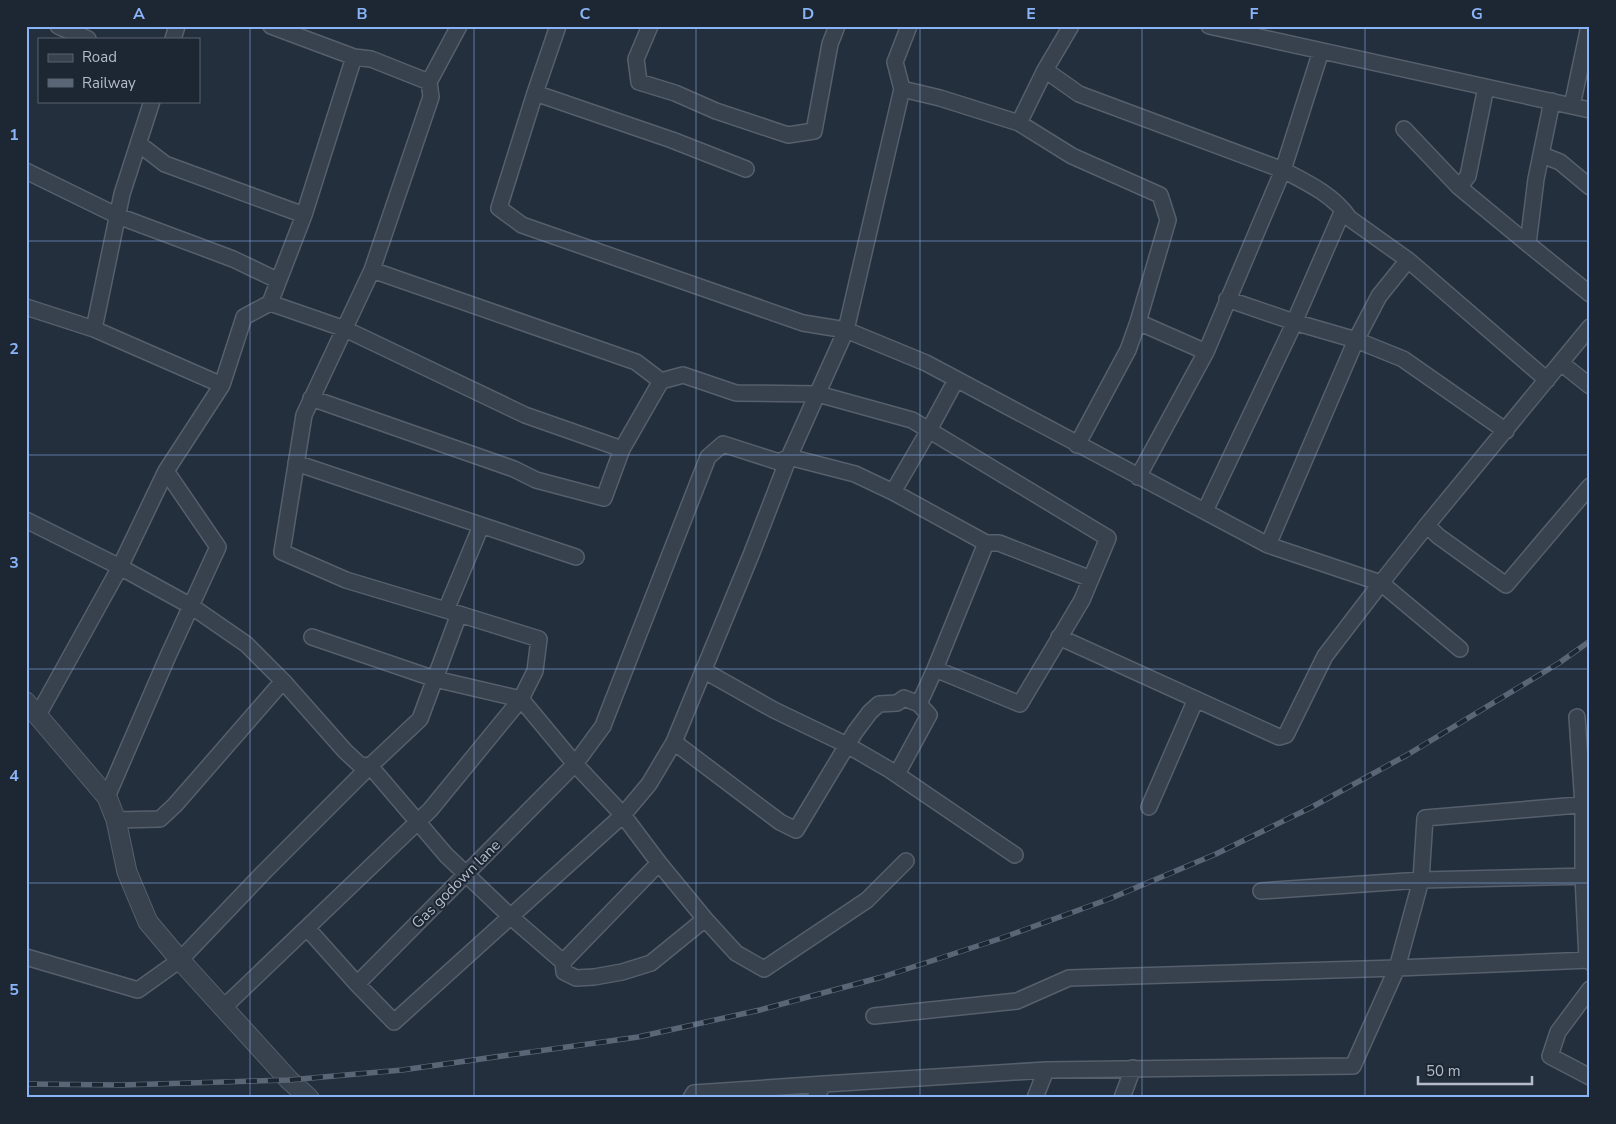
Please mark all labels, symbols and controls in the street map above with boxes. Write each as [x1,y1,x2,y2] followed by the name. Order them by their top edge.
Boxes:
[133,3,145,25] text: A
[356,3,368,25] text: B
[580,3,591,25] text: C
[802,3,814,25] text: D
[1026,3,1036,25] text: E
[1250,3,1259,25] text: F
[1471,3,1483,25] text: G
[38,38,200,102] legend
[82,47,117,67] text: Road
[82,73,136,93] text: Railway
[9,124,19,146] text: 1
[9,338,19,360] text: 2
[9,552,19,574] text: 3
[9,765,19,787] text: 4
[407,835,505,933] street label: Gas godown lane
[9,979,19,1001] text: 5
[1418,1054,1532,1086] scale bar
[1426,1061,1461,1081] text: 50 m

